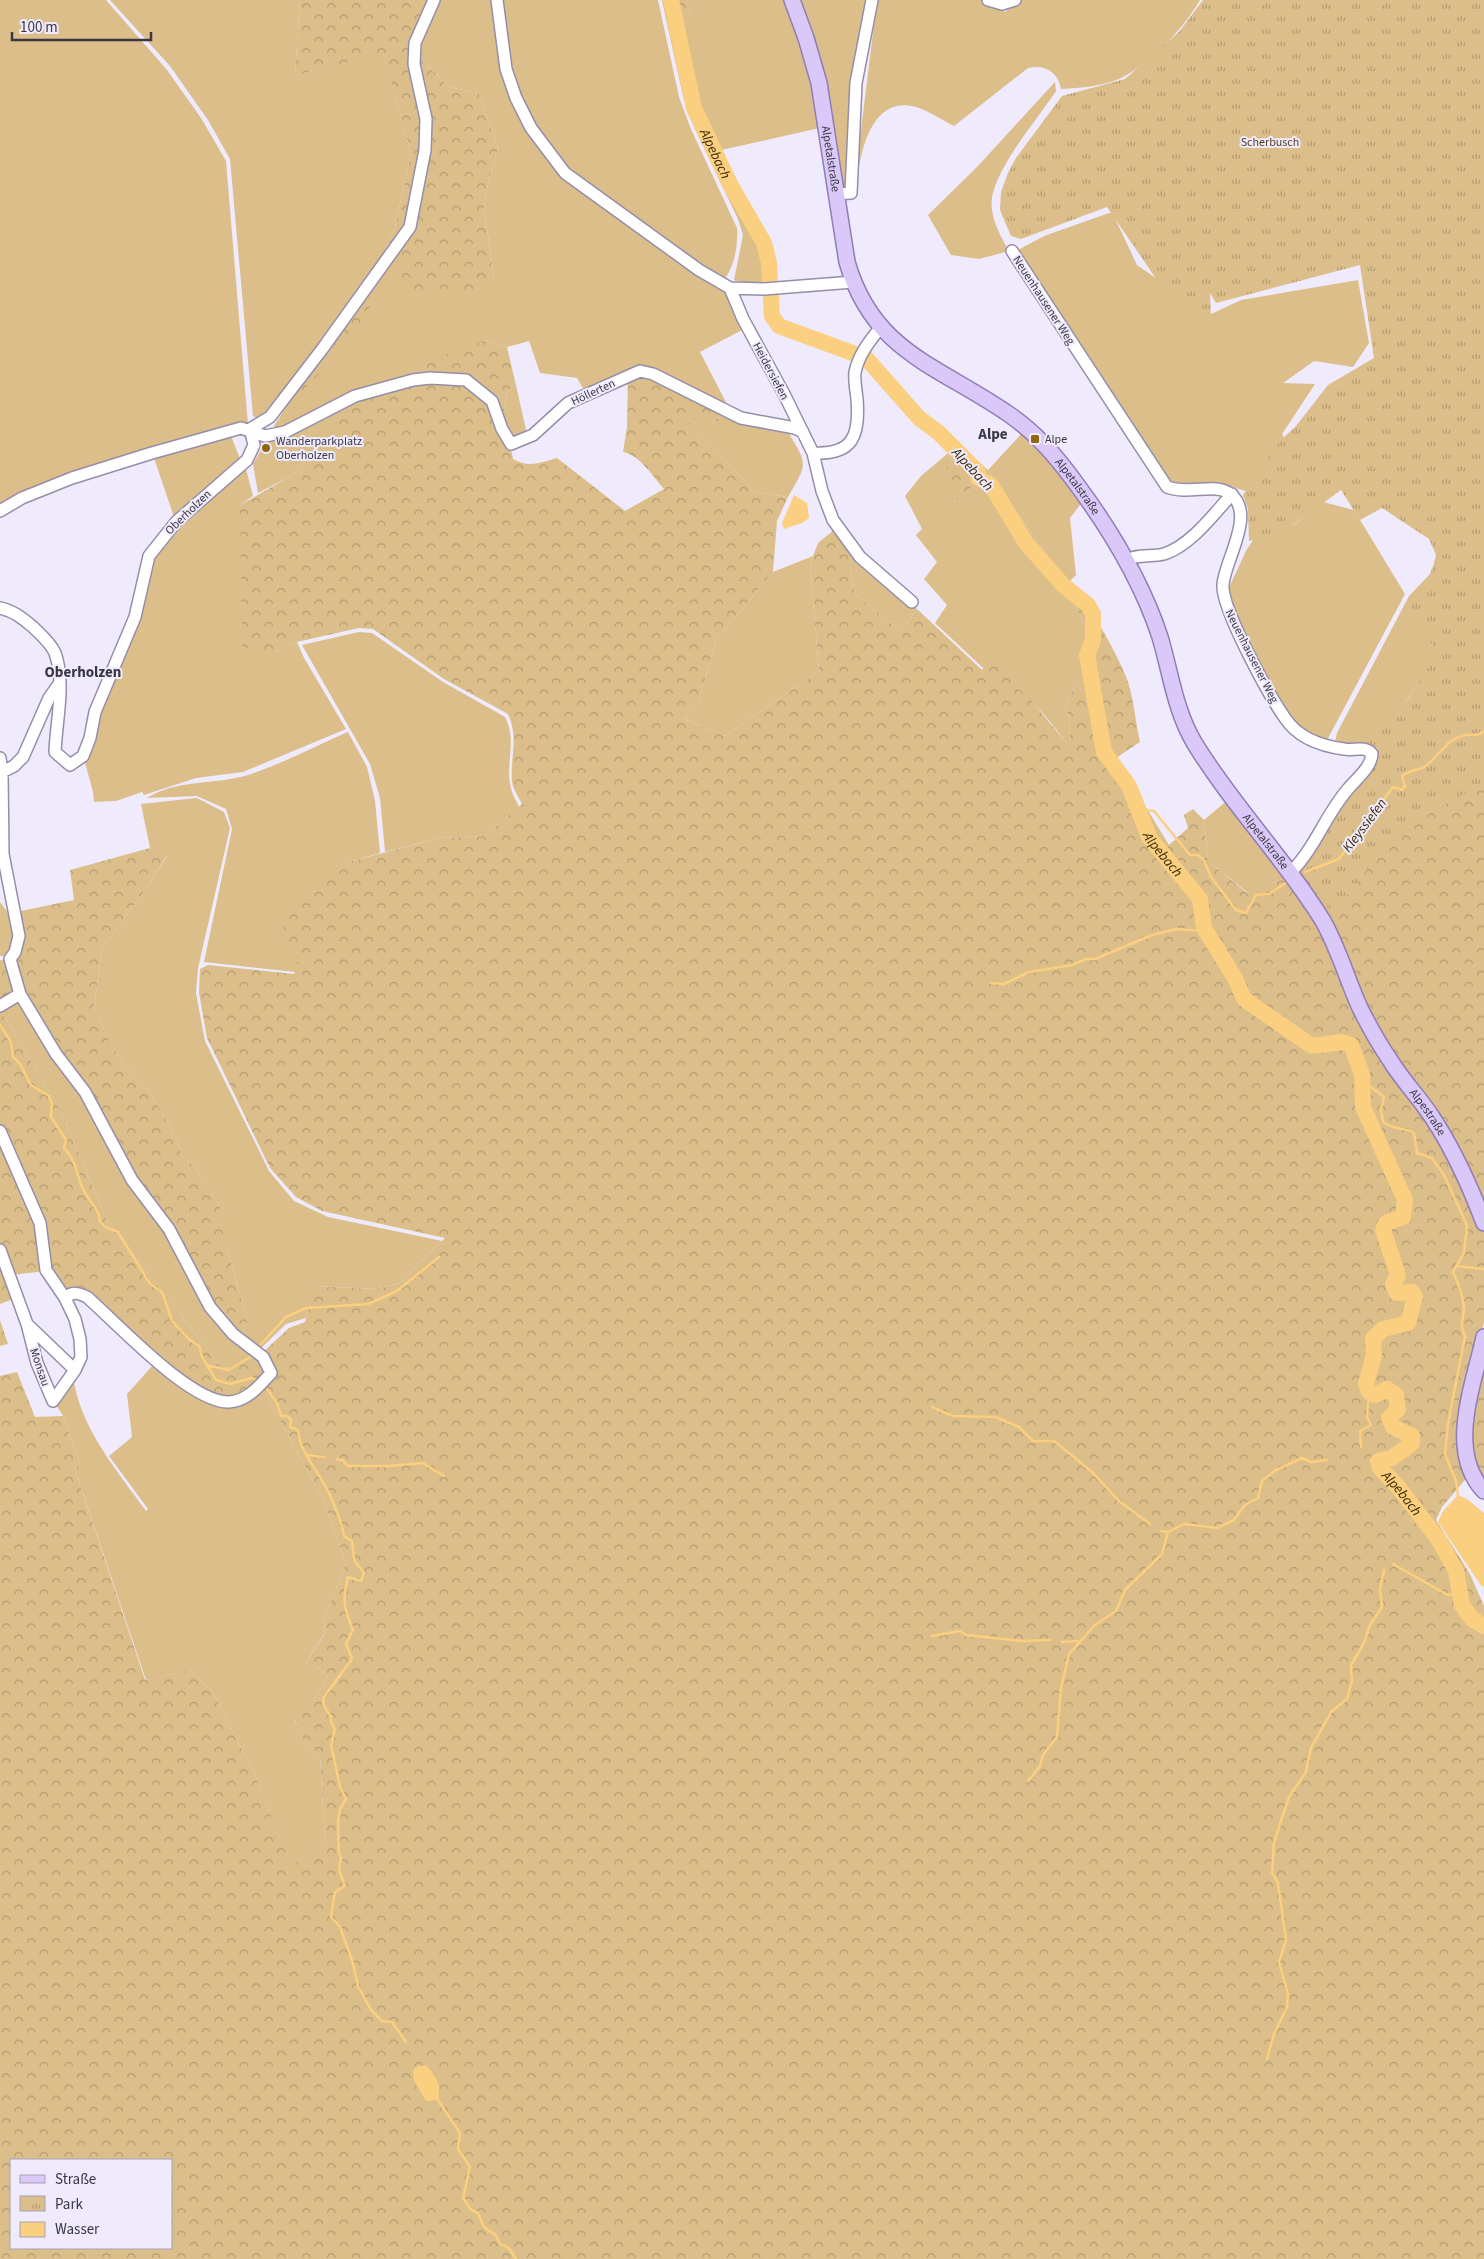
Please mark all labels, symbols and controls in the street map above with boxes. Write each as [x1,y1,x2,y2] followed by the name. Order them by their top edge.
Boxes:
[12,10,151,42] scale bar
[20,17,58,38] text: 100 m
[694,125,735,183] water label: Alpebach
[817,125,844,193] street label: Alpetalstraße
[1241,134,1299,151] park label: Scherbusch
[1008,252,1079,348] street label: Neuenhausener Weg
[748,339,793,403] street label: Heidersiefen
[568,375,618,410] street label: Höllerten
[977,424,1008,445] district label: Alpe
[1045,431,1067,448] place label: Alpe
[276,433,362,464] place label: Wanderparkplatz Oberholzen
[1029,433,1041,445] marker: Alpe
[260,442,272,454] marker: Wanderparkplatz Oberholzen
[946,443,998,496] water label: Alpebach
[1051,455,1104,518] street label: Alpetalstraße
[161,486,215,539] street label: Oberholzen
[1221,606,1283,706] street label: Neuenhausener Weg
[45,662,121,683] district label: Oberholzen
[1338,794,1392,857] water label: Kleyssiefen
[1238,810,1293,873] street label: Alpetalstraße
[1137,829,1187,882] water label: Alpebach
[1405,1085,1450,1139] street label: Alpestraße
[25,1346,54,1389] street label: Monsau
[1376,1466,1426,1520] water label: Alpebach
[10,2159,172,2249] legend
[55,2169,96,2190] text: Straße
[55,2194,84,2215] text: Park
[55,2219,100,2240] text: Wasser

